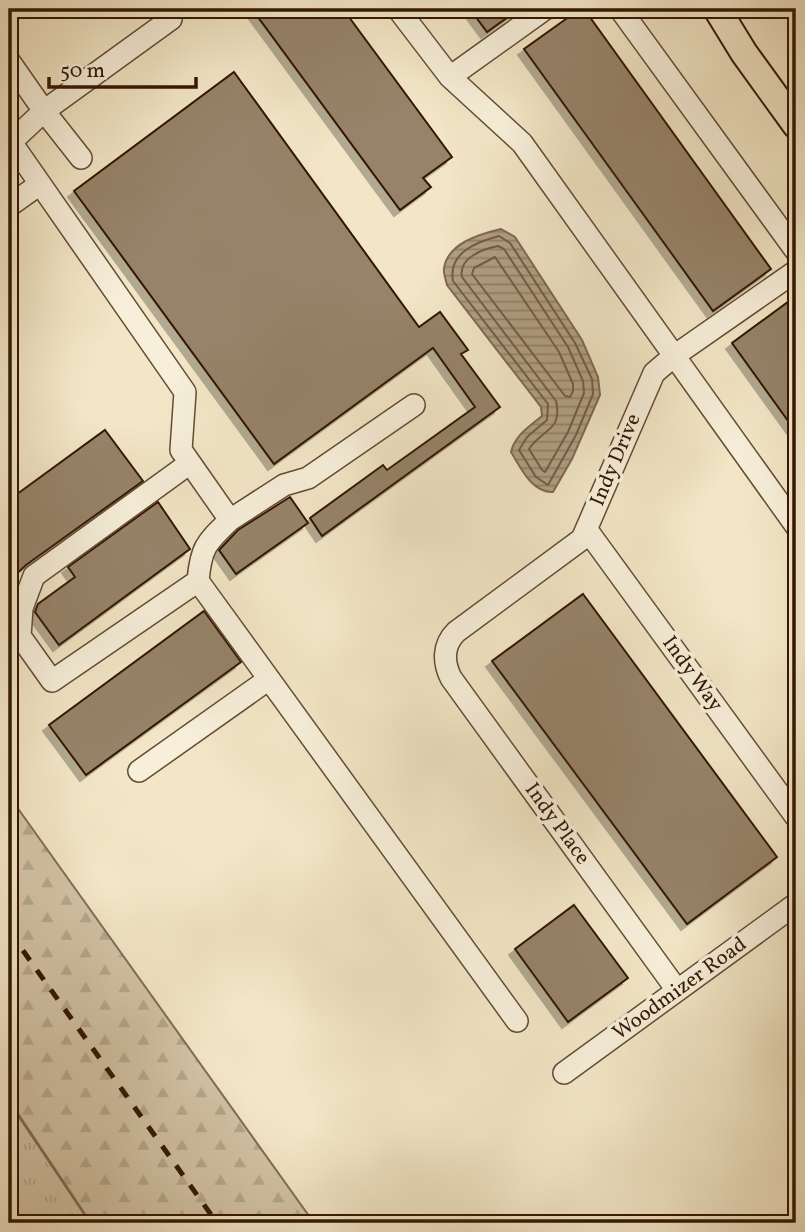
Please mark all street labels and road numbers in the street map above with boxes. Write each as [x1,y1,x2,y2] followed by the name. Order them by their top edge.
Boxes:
[584,409,649,511] street label: Indy Drive
[655,630,730,718] street label: Indy Way
[517,777,597,871] street label: Indy Place
[607,930,753,1048] street label: Woodmizer Road

